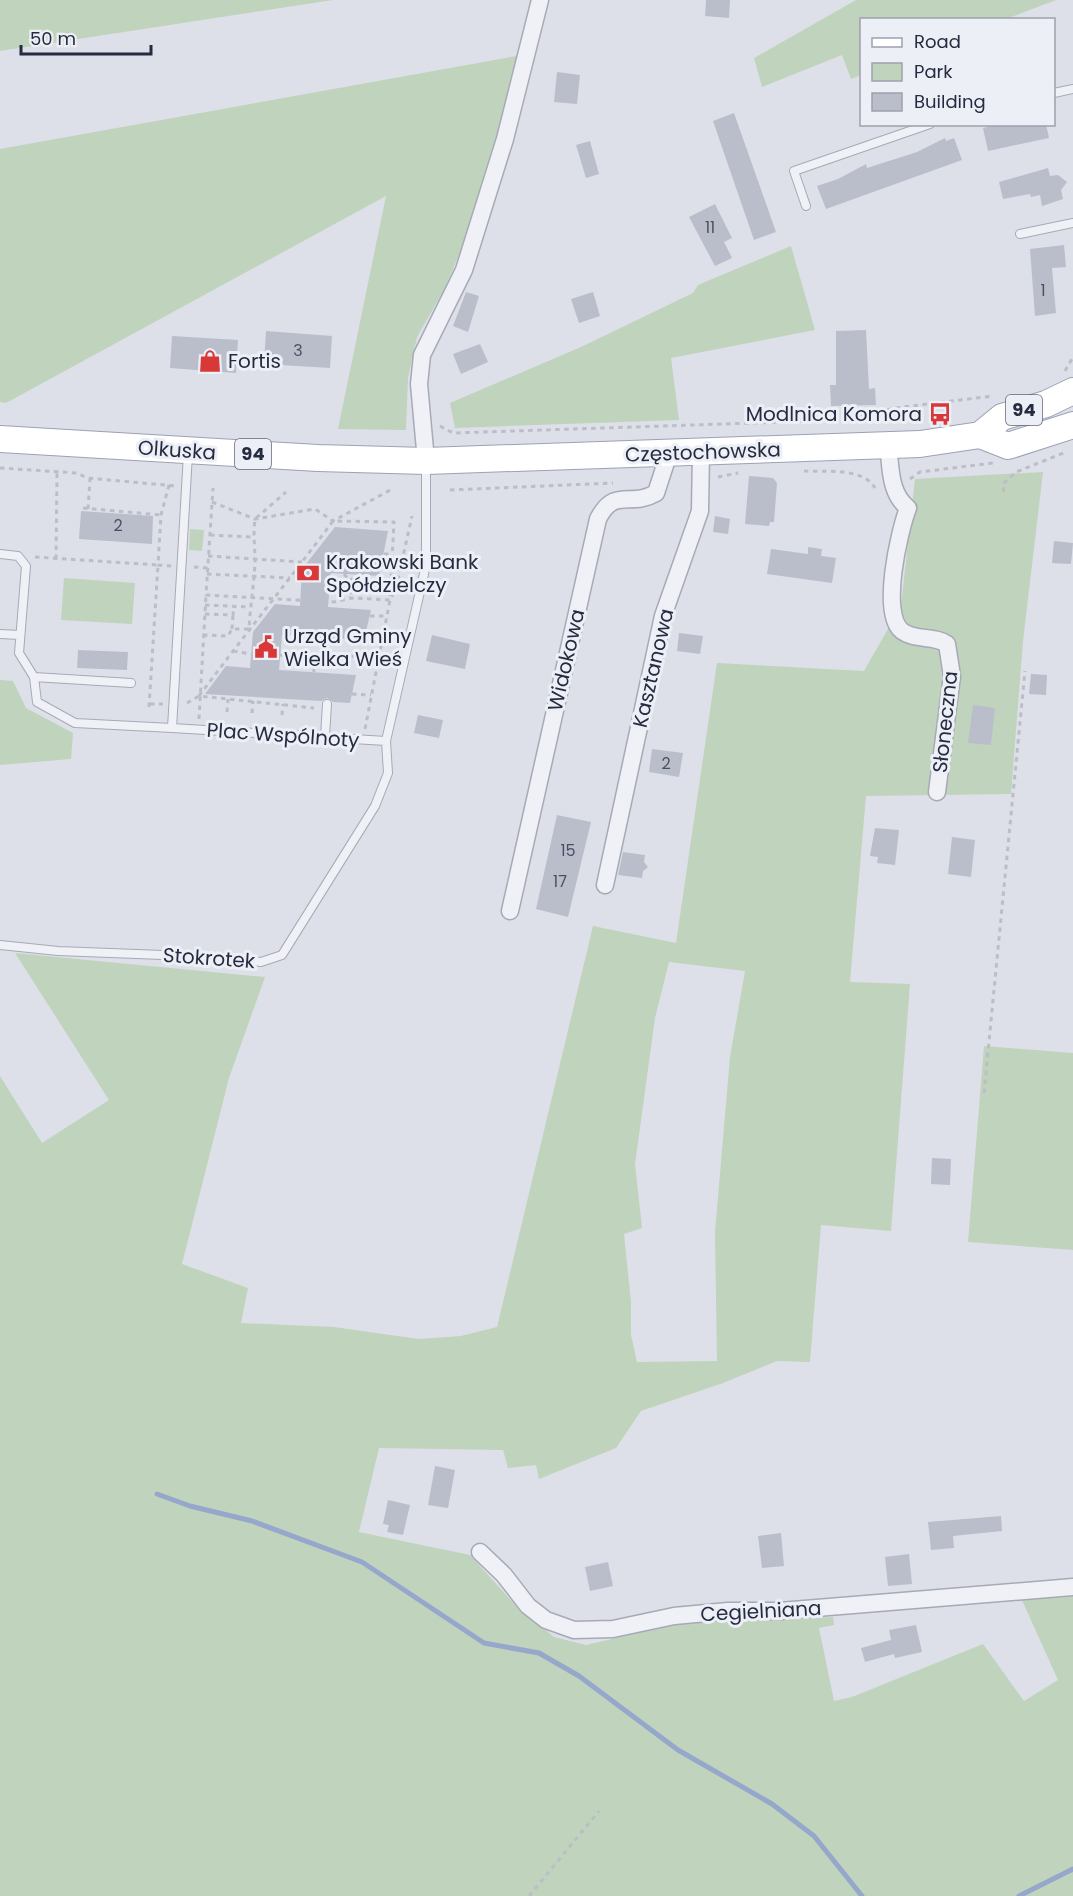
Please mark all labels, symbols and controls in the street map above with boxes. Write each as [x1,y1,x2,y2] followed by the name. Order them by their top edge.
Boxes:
[21,18,152,56] scale bar
[860,18,1055,126] legend
[30,26,76,51] text: 50 m
[914,29,961,54] text: Road
[914,59,953,84] text: Park
[914,89,986,114] text: Building
[705,216,715,239] house number: 11
[1040,279,1046,302] house number: 1
[293,339,303,362] house number: 3
[228,347,281,375] place label: Fortis
[197,348,223,374] shop icon: Fortis
[1006,395,1042,425] road number: 94
[746,400,922,428] place label: Modlnica Komora
[927,401,953,427] bus stop icon: Modlnica Komora
[137,433,217,467] street label: Olkuska
[625,435,781,469] street label: Częstochowska
[235,439,271,469] road number: 94
[113,514,123,537] house number: 2
[326,548,479,599] place label: Krakowski Bank Spółdzielczy
[295,560,321,586] bank icon: Krakowski Bank Spółdzielczy
[541,606,591,714] street label: Widokowa
[626,606,680,730] street label: Kasztanowa
[284,622,412,673] place label: Urząd Gminy Wielka Wieś
[253,634,279,660] public building icon: Urząd Gminy Wielka Wieś
[926,670,964,774] street label: Słoneczna
[206,716,360,754] street label: Plac Wspólnoty
[661,752,671,775] house number: 2
[560,839,576,862] house number: 15
[553,870,567,893] house number: 17
[162,941,257,975] street label: Stokrotek
[700,1594,822,1628] street label: Cegielniana

